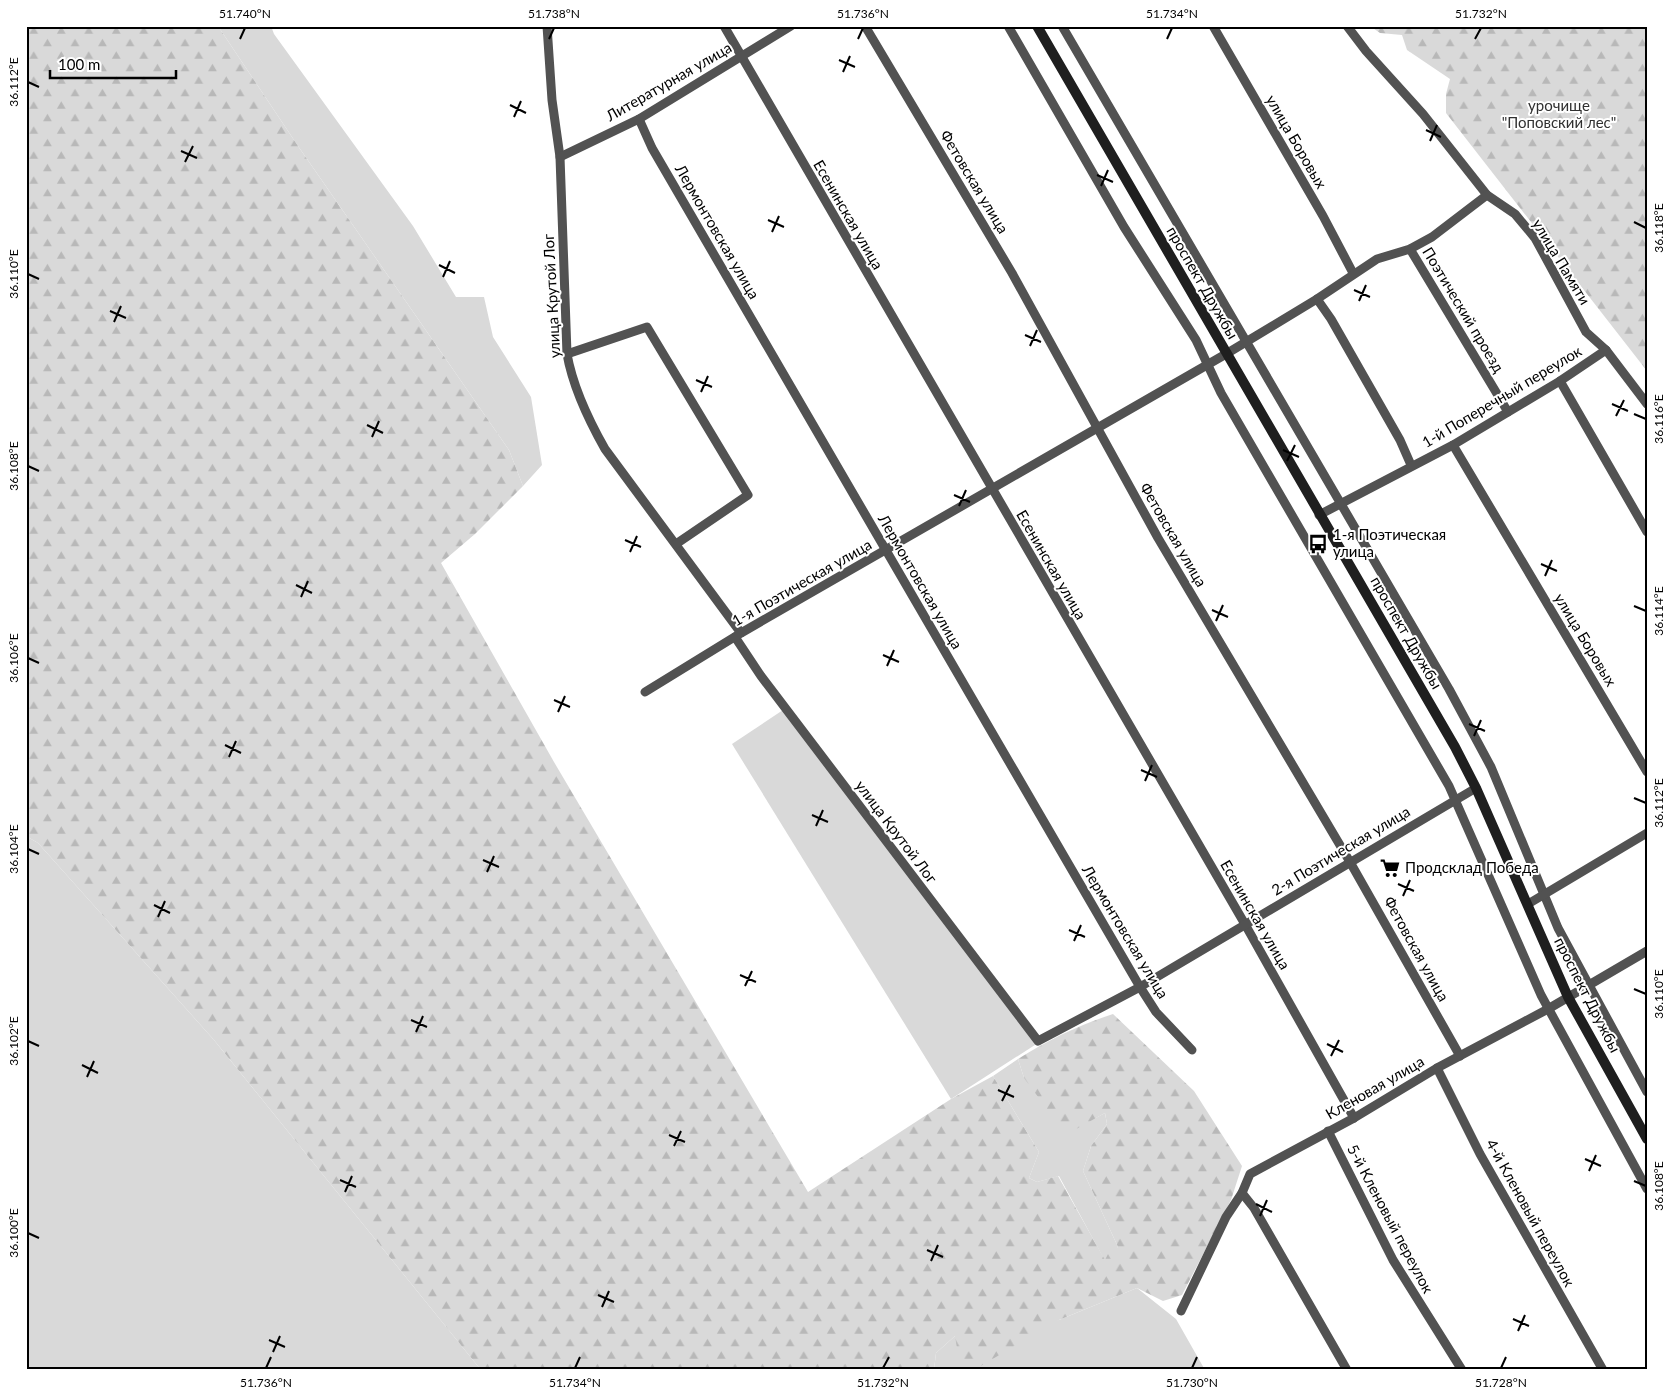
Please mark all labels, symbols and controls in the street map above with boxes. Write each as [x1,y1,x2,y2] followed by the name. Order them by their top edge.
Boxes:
[219,6,271,21] text: 51.740°N
[528,6,580,21] text: 51.738°N
[837,6,889,21] text: 51.736°N
[1146,6,1198,21] text: 51.734°N
[1455,6,1507,21] text: 51.732°N
[602,38,735,125] street label: Литературная улица
[50,48,176,80] scale bar
[58,55,100,73] text: 100 m
[6,57,21,107] text: 36.112°E
[1263,91,1331,192] street label: улица Боровых
[1502,96,1616,131] park label: урочище "Поповский лес"
[937,127,1013,236] street label: Фетовская улица
[810,157,888,272] street label: Есенинская улица
[671,160,764,302] street label: Лермонтовская улица
[1651,203,1666,253] text: 36.118°E
[1529,215,1595,308] street label: улица Памяти
[1163,223,1242,342] street label: проспект Дружбы
[539,234,563,359] street label: улица Крутой Лог
[1419,243,1508,375] street label: Поэтический проезд
[6,249,21,299] text: 36.110°E
[1419,341,1585,451] street label: 1-й Поперечный переулок
[1651,394,1666,444] text: 36.116°E
[6,441,21,491] text: 36.108°E
[1137,479,1211,590] street label: Фетовская улица
[1013,507,1091,622] street label: Есенинская улица
[874,510,967,652] street label: Лермонтовская улица
[1333,525,1446,560] place label: 1-я Поэтическая улица
[1307,533,1329,555] bus stop icon: 1-я Поэтическая улица
[729,535,874,629] street label: 1-я Поэтическая улица
[1367,573,1446,692] street label: проспект Дружбы
[1651,586,1666,636] text: 36.114°E
[1551,590,1621,690] street label: улица Боровых
[6,633,21,683] text: 36.106°E
[852,776,941,886] street label: улица Крутой Лог
[1651,778,1666,828] text: 36.112°E
[1268,802,1413,899] street label: 2-я Поэтическая улица
[6,824,21,874] text: 36.104°E
[1217,857,1295,972] street label: Есенинская улица
[1379,857,1401,879] supermarket icon: Продсклад Победа
[1405,858,1539,876] place label: Продсклад Победа
[1078,861,1173,1001] street label: Лермонтовская улица
[1381,893,1453,1004] street label: Фетовская улица
[1551,934,1625,1055] street label: проспект Дружбы
[1651,969,1666,1019] text: 36.110°E
[6,1016,21,1066] text: 36.102°E
[1322,1052,1427,1123] street label: Кленовая улица
[1483,1136,1579,1290] street label: 4-й Кленовый переулок
[1344,1141,1438,1296] street label: 5-й Кленовый переулок
[1651,1161,1666,1211] text: 36.108°E
[6,1208,21,1258] text: 36.100°E
[240,1375,292,1390] text: 51.736°N
[549,1375,601,1390] text: 51.734°N
[857,1375,909,1390] text: 51.732°N
[1166,1375,1218,1390] text: 51.730°N
[1475,1375,1527,1390] text: 51.728°N

